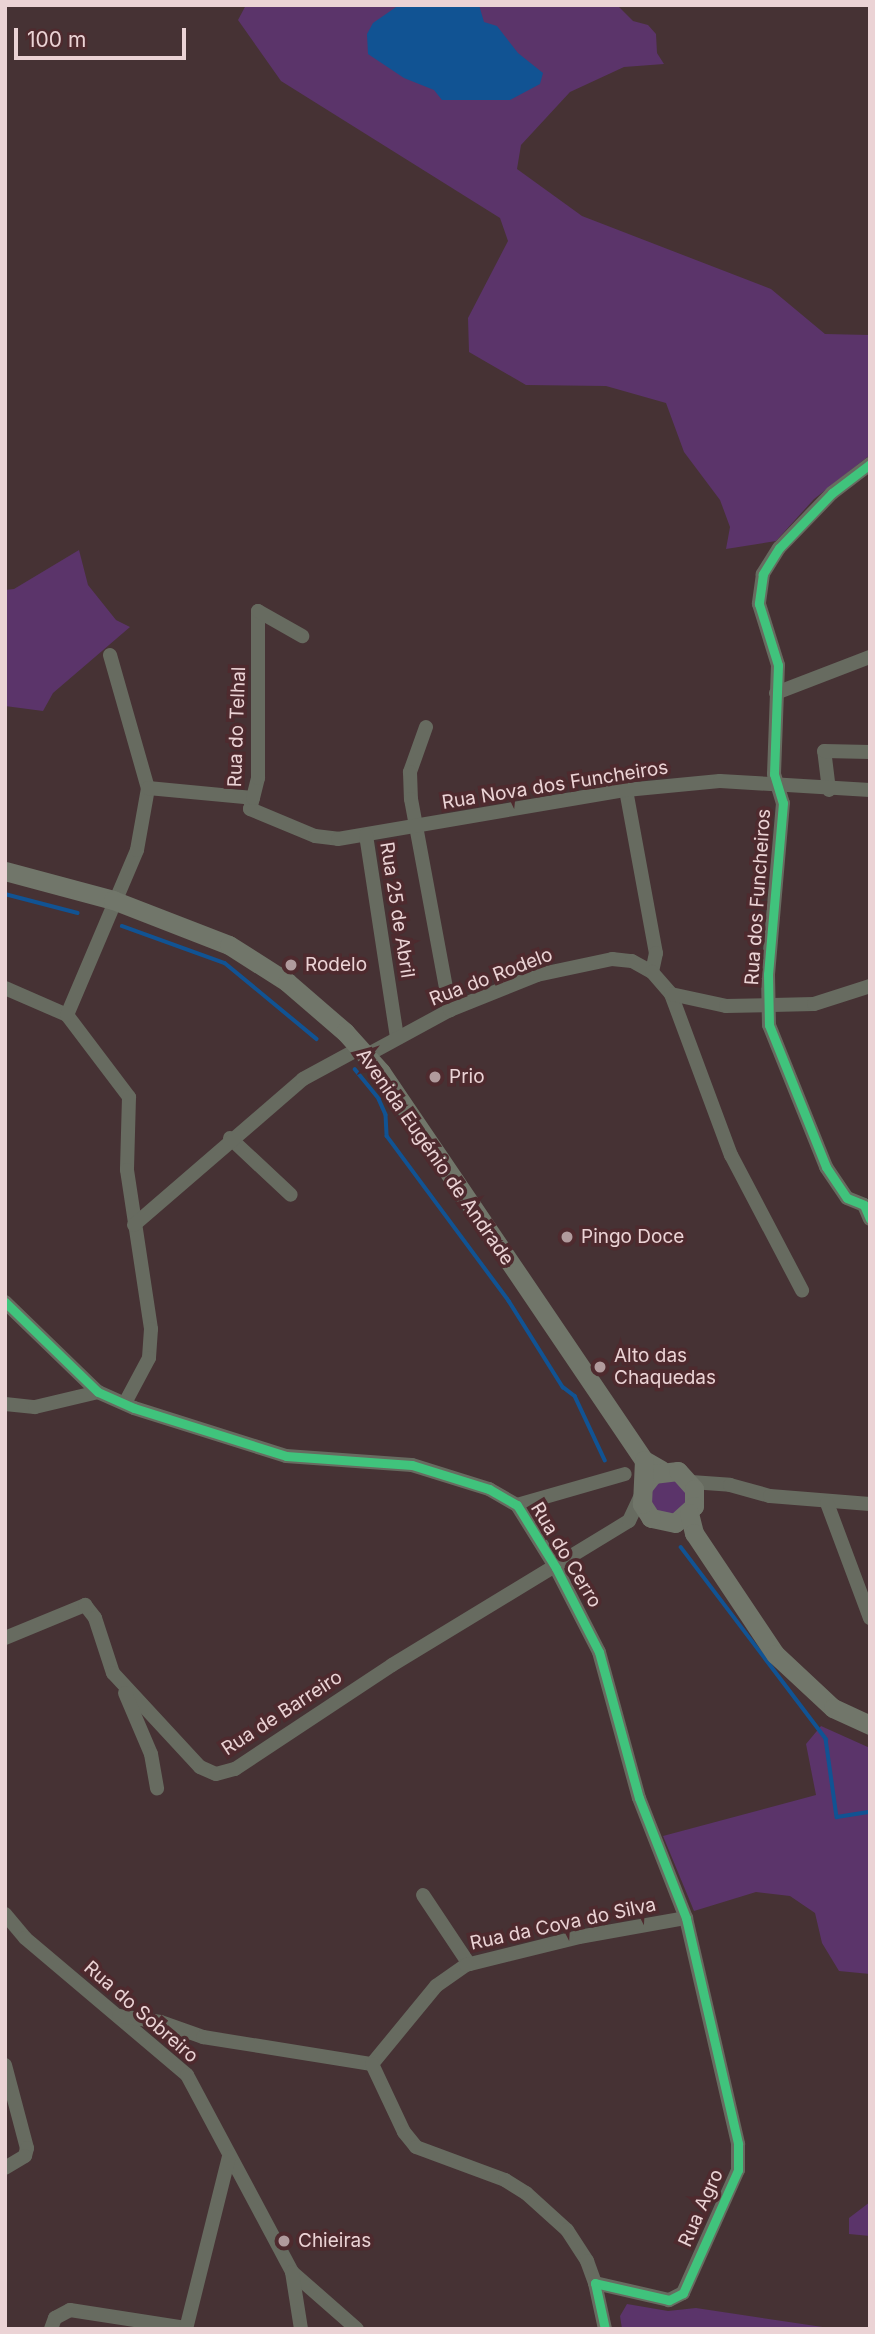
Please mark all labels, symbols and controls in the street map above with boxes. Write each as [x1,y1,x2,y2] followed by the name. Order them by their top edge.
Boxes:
[18,14,189,58] scale bar
[27,27,86,52] text: 100 m
[223,666,251,788] street label: Rua do Telhal
[440,756,670,814] street label: Rua Nova dos Funcheiros
[740,808,776,986] street label: Rua dos Funcheiros
[375,840,419,980] street label: Rua 25 de Abril
[426,943,556,1011] street label: Rua do Rodelo
[305,954,367,976] place label: Rodelo
[283,957,299,973] marker: Rodelo
[351,1044,519,1270] street label: Avenida Eugénio de Andrade
[449,1066,485,1088] place label: Prio
[427,1069,443,1085] marker: Prio
[581,1226,684,1248] place label: Pingo Doce
[559,1229,575,1245] marker: Pingo Doce
[614,1345,716,1389] place label: Alto das Chaquedas
[592,1359,608,1375] marker: Alto das Chaquedas
[526,1498,606,1612] street label: Rua do Cerro
[218,1666,346,1760] street label: Rua de Barreiro
[468,1893,658,1955] street label: Rua da Cova do Silva
[79,1956,203,2068] street label: Rua do Sobreiro
[674,2166,728,2250] street label: Rua Agro
[298,2230,371,2252] place label: Chieiras
[276,2233,292,2249] marker: Chieiras

